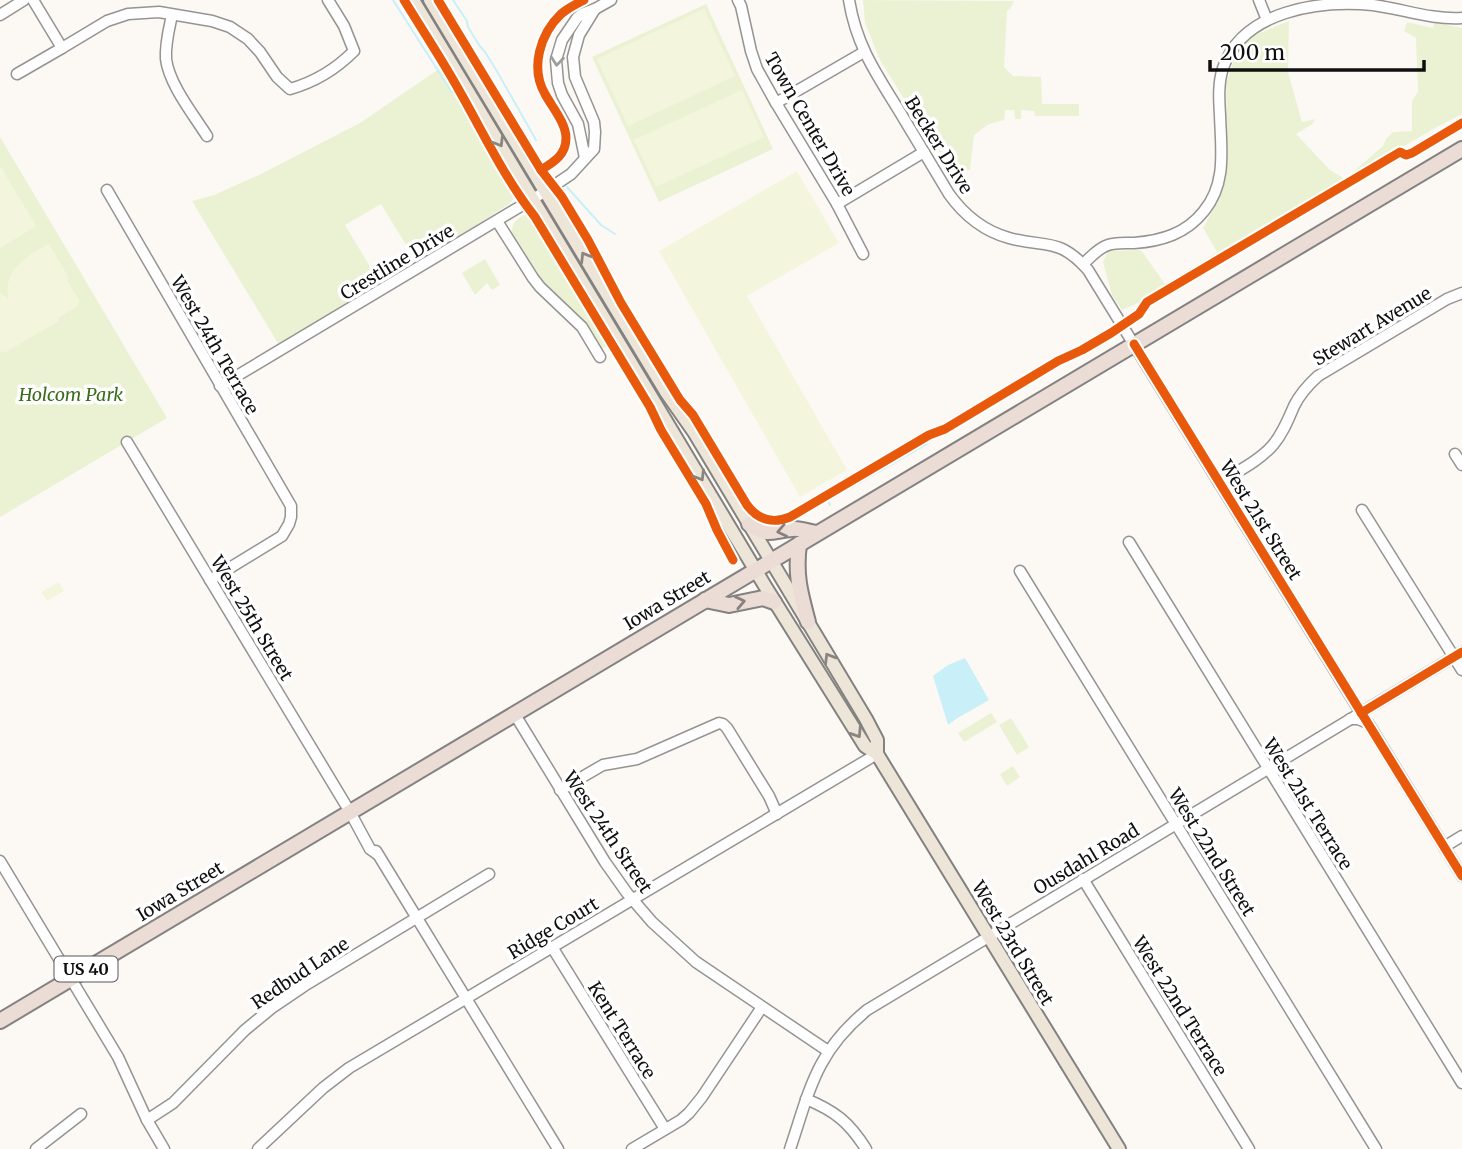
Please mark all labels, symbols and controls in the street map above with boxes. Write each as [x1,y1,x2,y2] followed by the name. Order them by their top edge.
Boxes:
[1210,28,1424,72] scale bar
[1220,39,1285,66] text: 200 m
[760,48,860,200] street label: Town Center Drive
[550,55,565,67] one-way arrow
[900,92,978,198] street label: Becker Drive
[491,135,504,148] one-way arrow
[336,219,458,305] street label: Crestline Drive
[580,251,593,264] one-way arrow
[165,271,264,418] street label: West 24th Terrace
[1309,282,1435,370] street label: Stewart Avenue
[18,383,123,406] park label: Holcom Park
[1215,455,1307,584] street label: West 21st Street
[691,468,704,481] one-way arrow
[776,523,788,538] one-way arrow
[205,551,298,684] street label: West 25th Street
[619,565,715,635] street label: Iowa Street
[734,596,746,611] one-way arrow
[824,652,837,665] one-way arrow
[848,725,861,738] one-way arrow
[1258,733,1358,874] street label: West 21st Terrace
[558,766,657,897] street label: West 24th Street
[1163,783,1261,920] street label: West 22nd Street
[1029,818,1143,900] street label: Ousdahl Road
[132,856,228,926] street label: Iowa Street
[966,876,1059,1009] street label: West 23rd Street
[503,892,603,964] street label: Ridge Court
[1127,931,1232,1080] street label: West 22nd Terrace
[247,932,353,1014] street label: Redbud Lane
[55,956,118,981] road number: US 40
[583,977,661,1083] street label: Kent Terrace

